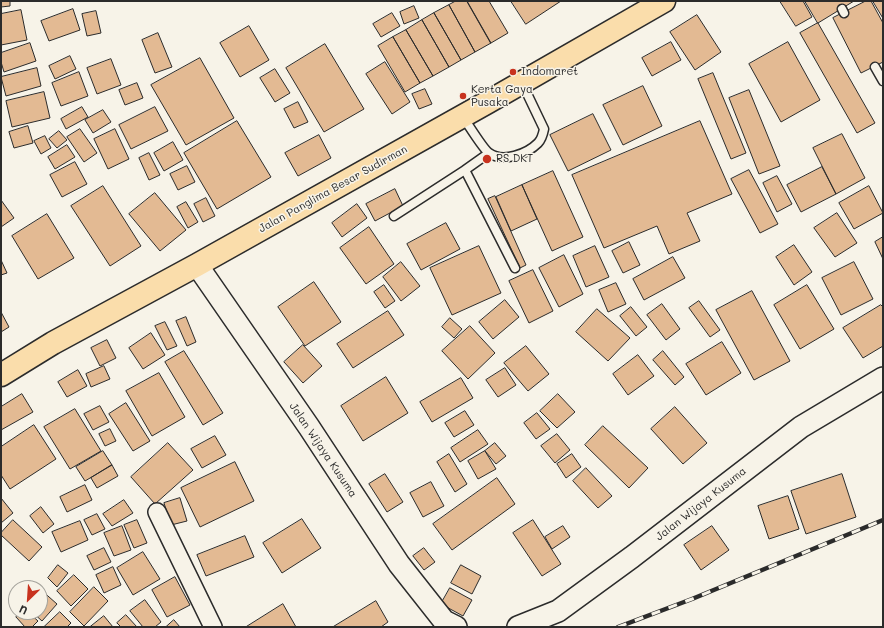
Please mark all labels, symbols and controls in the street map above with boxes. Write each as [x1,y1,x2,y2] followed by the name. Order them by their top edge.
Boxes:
[521,65,578,79] place label: Indomaret
[508,67,518,77] marker: Indomaret
[471,83,533,109] place label: Kerta Gaya Pusaka
[458,91,468,101] marker: Kerta Gaya Pusaka
[256,142,410,236] street label: Jalan Panglima Besar Sudirman
[496,152,533,166] place label: RS DKT
[481,153,493,165] marker: RS DKT
[286,400,360,500] street label: Jalan Wijaya Kusuma
[653,464,749,544] street label: Jalan Wijaya Kusuma
[8,580,48,620] north arrow
[16,602,30,619] text: U

